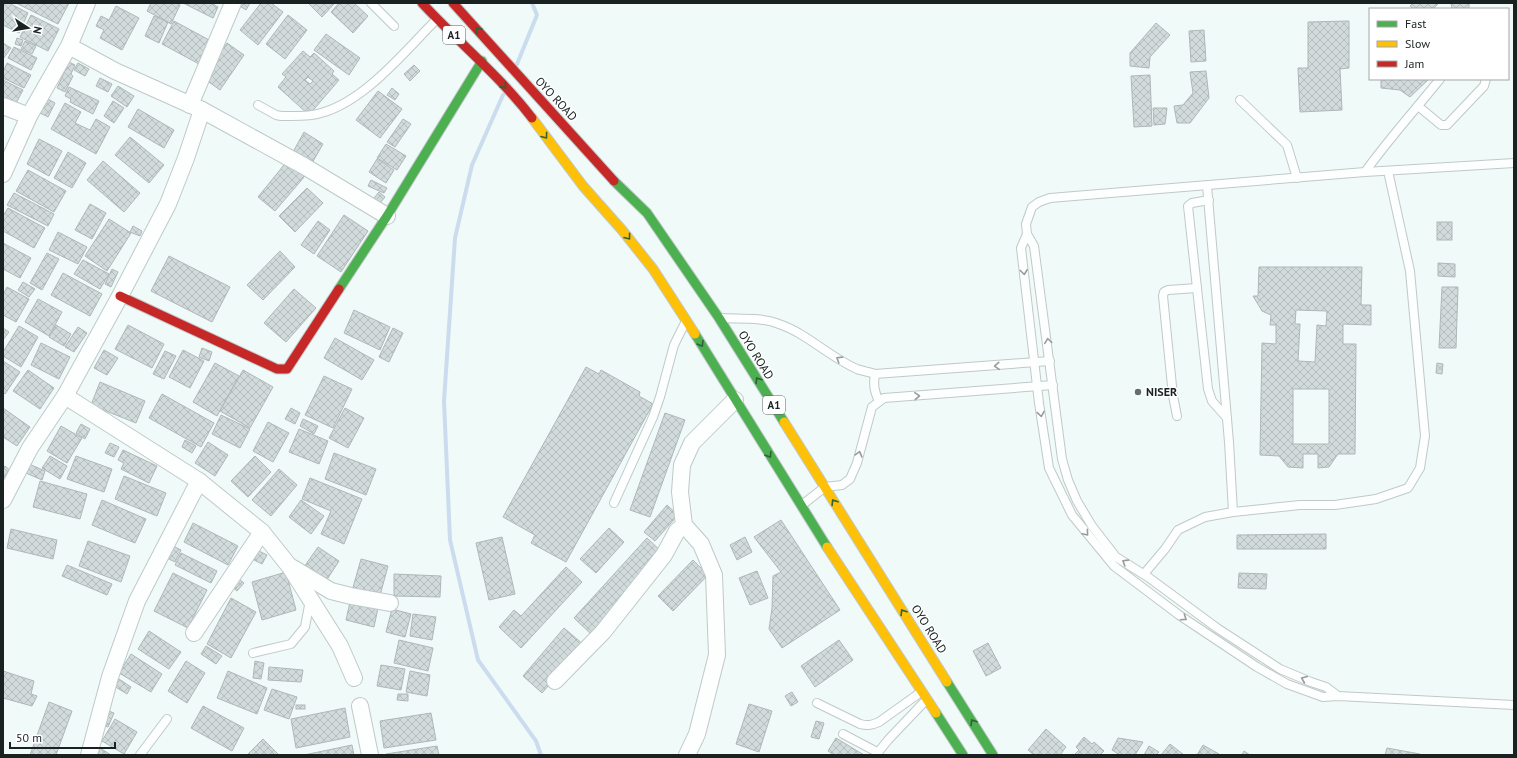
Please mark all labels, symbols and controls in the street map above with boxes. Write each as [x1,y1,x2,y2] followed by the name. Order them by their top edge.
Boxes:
[8,8,48,48] north arrow
[1369,8,1509,80] legend
[1405,16,1426,31] text: Fast
[30,25,45,35] text: N
[443,26,465,44] road number: A1
[475,27,482,35] one-way arrow
[1405,36,1430,51] text: Slow
[1404,56,1424,71] text: Jam
[532,74,581,124] street label: OYO ROAD
[499,81,507,89] one-way arrow
[541,132,548,139] one-way arrow
[623,232,630,239] one-way arrow
[1019,268,1028,275] one-way arrow
[736,328,777,382] street label: OYO ROAD
[1044,338,1053,344] one-way arrow
[696,340,703,347] one-way arrow
[836,356,843,363] one-way arrow
[994,361,1000,370] one-way arrow
[755,377,762,384] one-way arrow
[1146,384,1178,399] place label: NISER
[1133,387,1143,397] marker: NISER
[914,391,920,400] one-way arrow
[763,396,785,414] road number: A1
[1036,411,1045,418] one-way arrow
[764,451,772,458] one-way arrow
[854,451,863,458] one-way arrow
[832,499,839,506] one-way arrow
[1082,529,1089,536] one-way arrow
[1122,560,1129,567] one-way arrow
[909,602,950,656] street label: OYO ROAD
[901,609,908,616] one-way arrow
[1180,613,1187,621] one-way arrow
[1300,676,1308,684] one-way arrow
[970,719,977,726] one-way arrow
[10,724,115,750] scale bar
[16,730,42,745] text: 50 m

